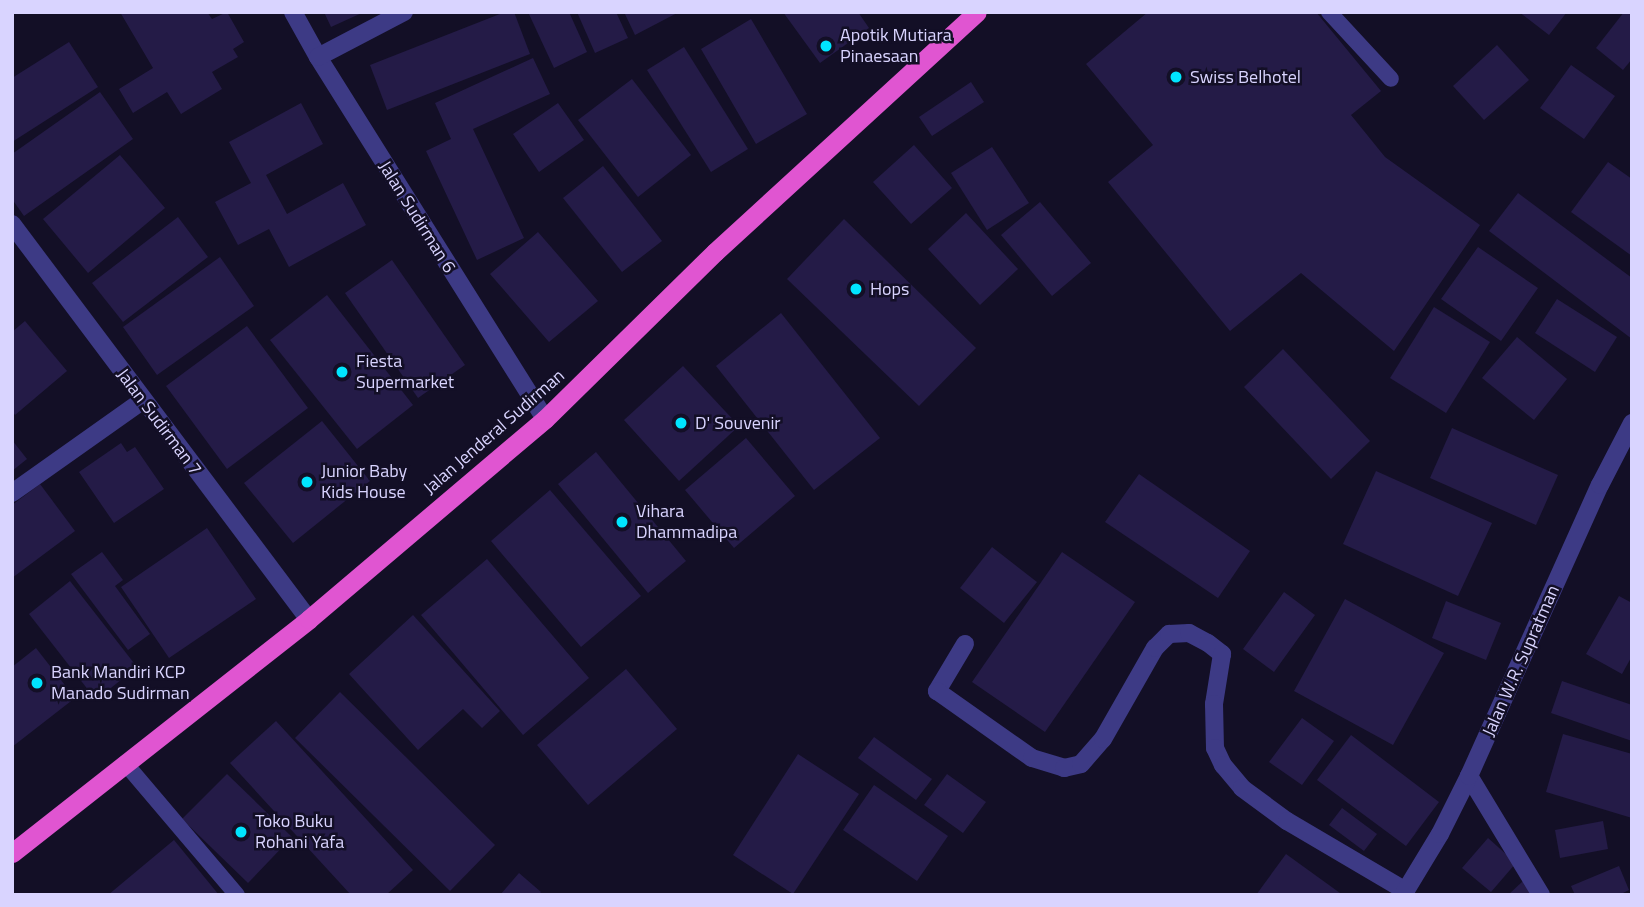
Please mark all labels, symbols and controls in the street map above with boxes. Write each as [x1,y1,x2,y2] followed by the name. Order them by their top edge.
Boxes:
[840,25,952,68] place label: Apotik Mutiara Pinaesaan
[818,38,834,54] marker: Apotik Mutiara Pinaesaan
[1190,66,1301,88] place label: Swiss Belhotel
[1168,69,1184,85] marker: Swiss Belhotel
[374,157,460,277] street label: Jalan Sudirman 6
[870,278,909,300] place label: Hops
[848,281,864,297] marker: Hops
[356,351,454,394] place label: Fiesta Supermarket
[112,364,206,480] street label: Jalan Sudirman 7
[334,364,350,380] marker: Fiesta Supermarket
[419,365,569,499] street label: Jalan Jenderal Sudirman
[695,412,781,434] place label: D' Souvenir
[673,415,689,431] marker: D' Souvenir
[321,461,407,504] place label: Junior Baby Kids House
[299,474,315,490] marker: Junior Baby Kids House
[636,501,737,544] place label: Vihara Dhammadipa
[614,514,630,530] marker: Vihara Dhammadipa
[1478,582,1564,740] street label: Jalan W.R. Supratman
[51,662,190,704] place label: Bank Mandiri KCP Manado Sudirman
[29,675,45,691] marker: Bank Mandiri KCP Manado Sudirman
[255,811,344,854] place label: Toko Buku Rohani Yafa
[233,824,249,840] marker: Toko Buku Rohani Yafa

